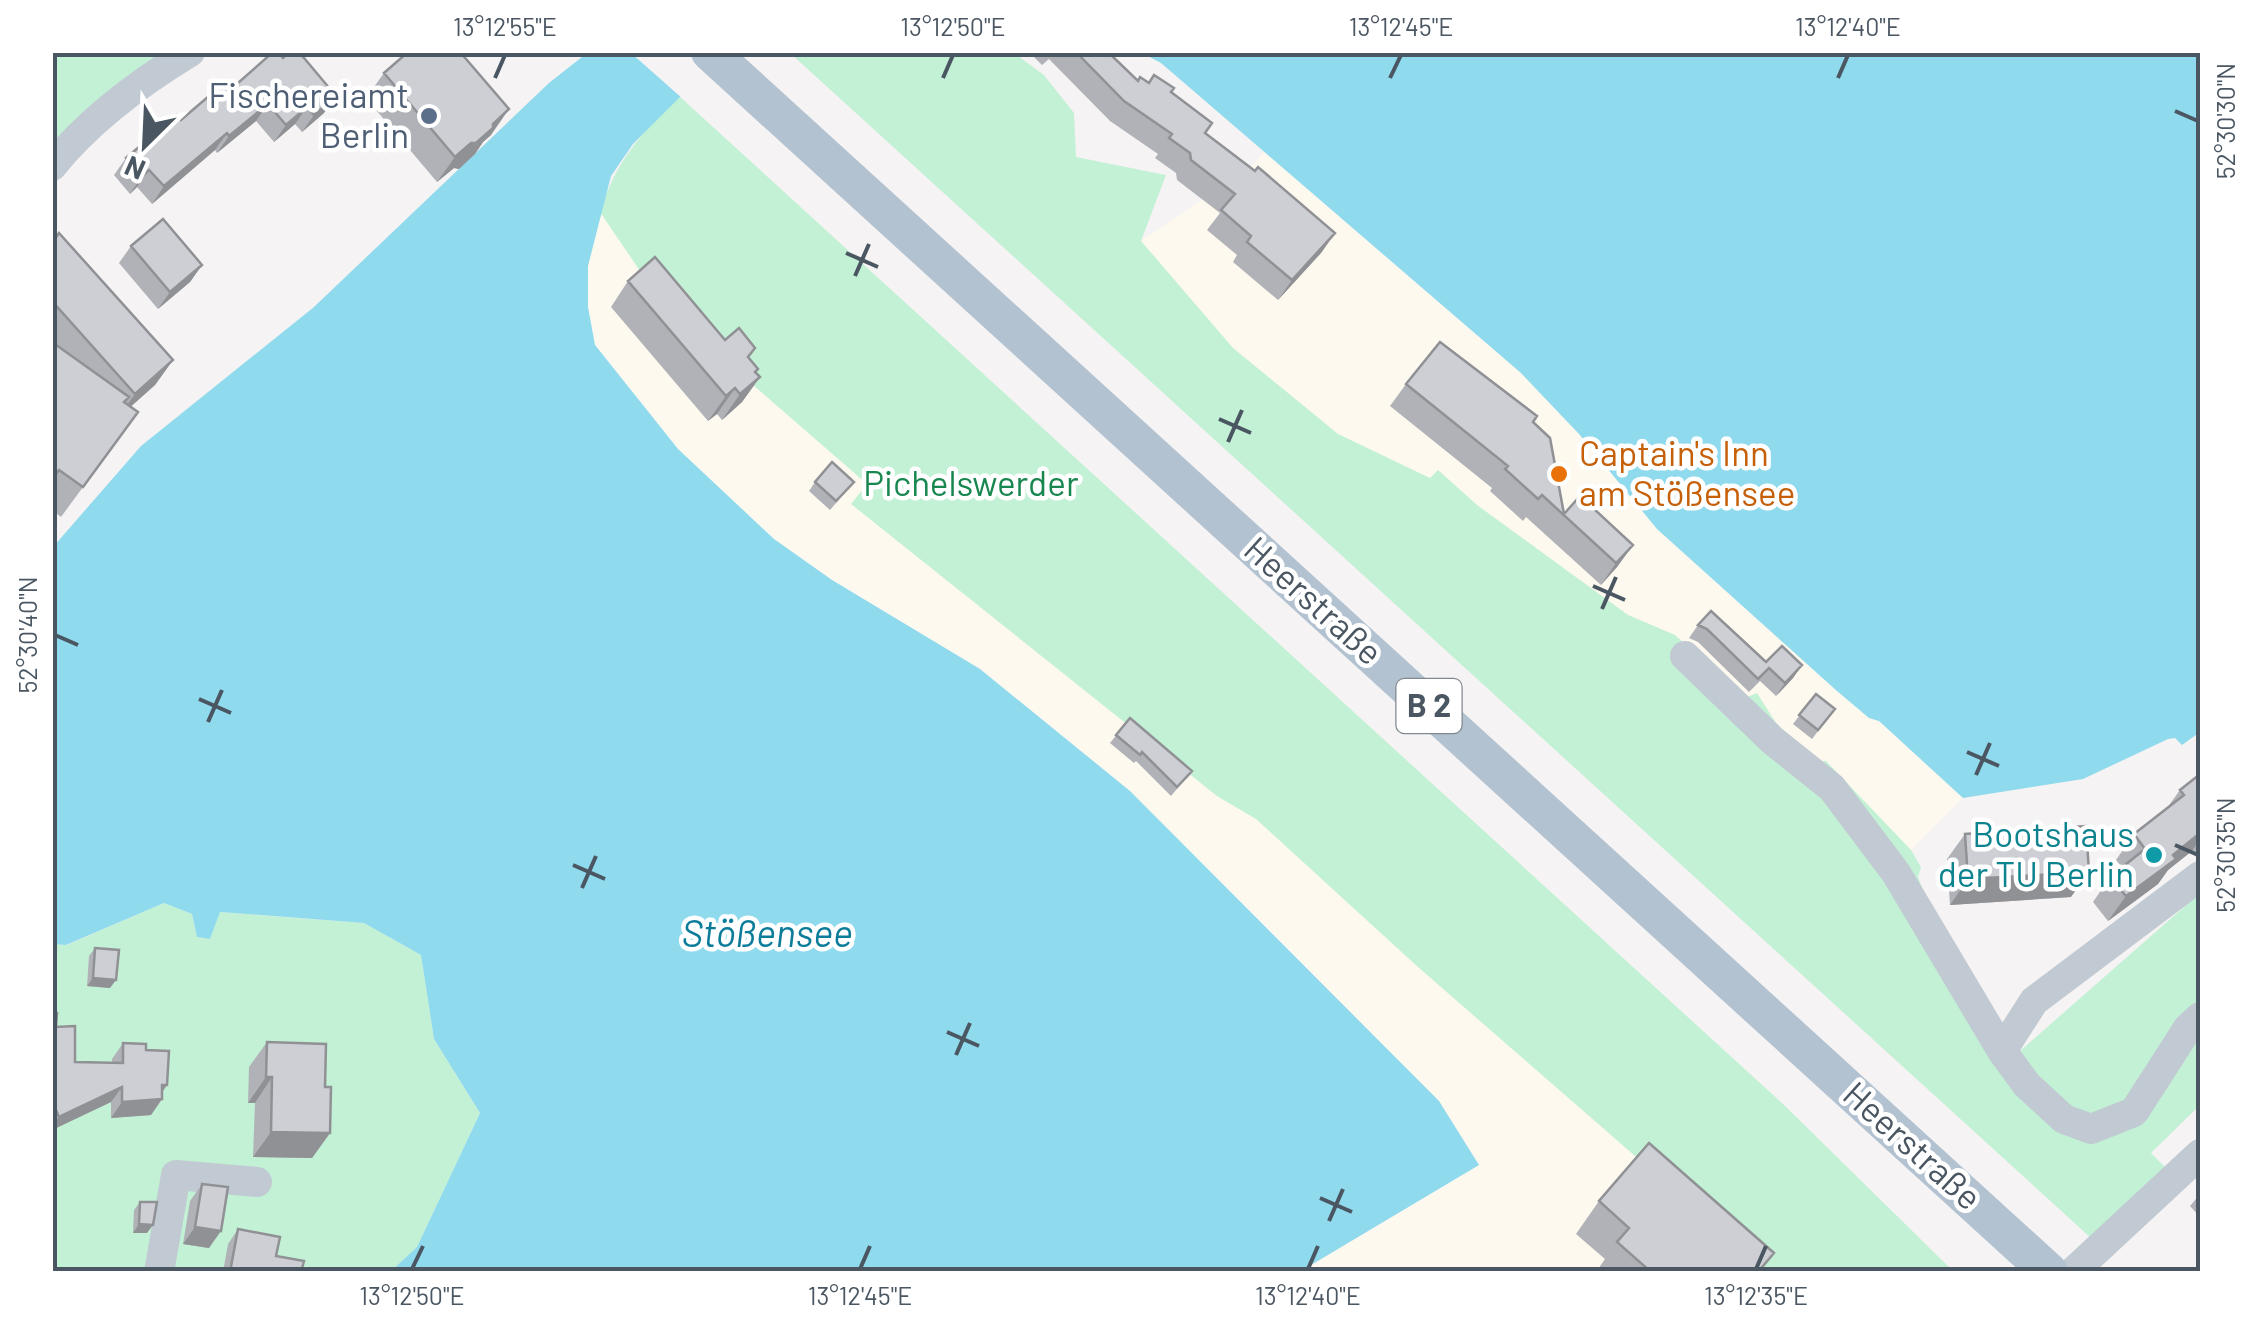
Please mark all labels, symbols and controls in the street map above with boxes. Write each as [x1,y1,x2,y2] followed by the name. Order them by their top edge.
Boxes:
[453,11,557,41] text: 13°12'55"E
[900,11,1006,41] text: 13°12'50"E
[1349,11,1453,41] text: 13°12'45"E
[1795,11,1901,41] text: 13°12'40"E
[2210,63,2240,179] text: 52°30'30"N
[208,73,409,155] place label: Fischereiamt Berlin
[95,95,195,195] north arrow
[418,105,440,127] marker: Fischereiamt Berlin
[119,149,150,188] text: N
[1579,431,1795,513] place label: Captain's Inn am Stößensee
[863,461,1079,503] park label: Pichelswerder
[1548,463,1570,485] marker: Captain's Inn am Stößensee
[1237,527,1392,672] street label: Heerstraße
[12,576,42,694] text: 52°30'40"N
[1396,679,1462,733] road number: B 2
[2210,797,2240,913] text: 52°30'35"N
[1938,812,2134,894] place label: Bootshaus der TU Berlin
[2143,844,2165,866] marker: Bootshaus der TU Berlin
[681,909,853,955] water label: Stößensee
[1836,1072,1991,1217] street label: Heerstraße
[359,1280,465,1310] text: 13°12'50"E
[808,1280,912,1310] text: 13°12'45"E
[1255,1280,1361,1310] text: 13°12'40"E
[1704,1280,1808,1310] text: 13°12'35"E

